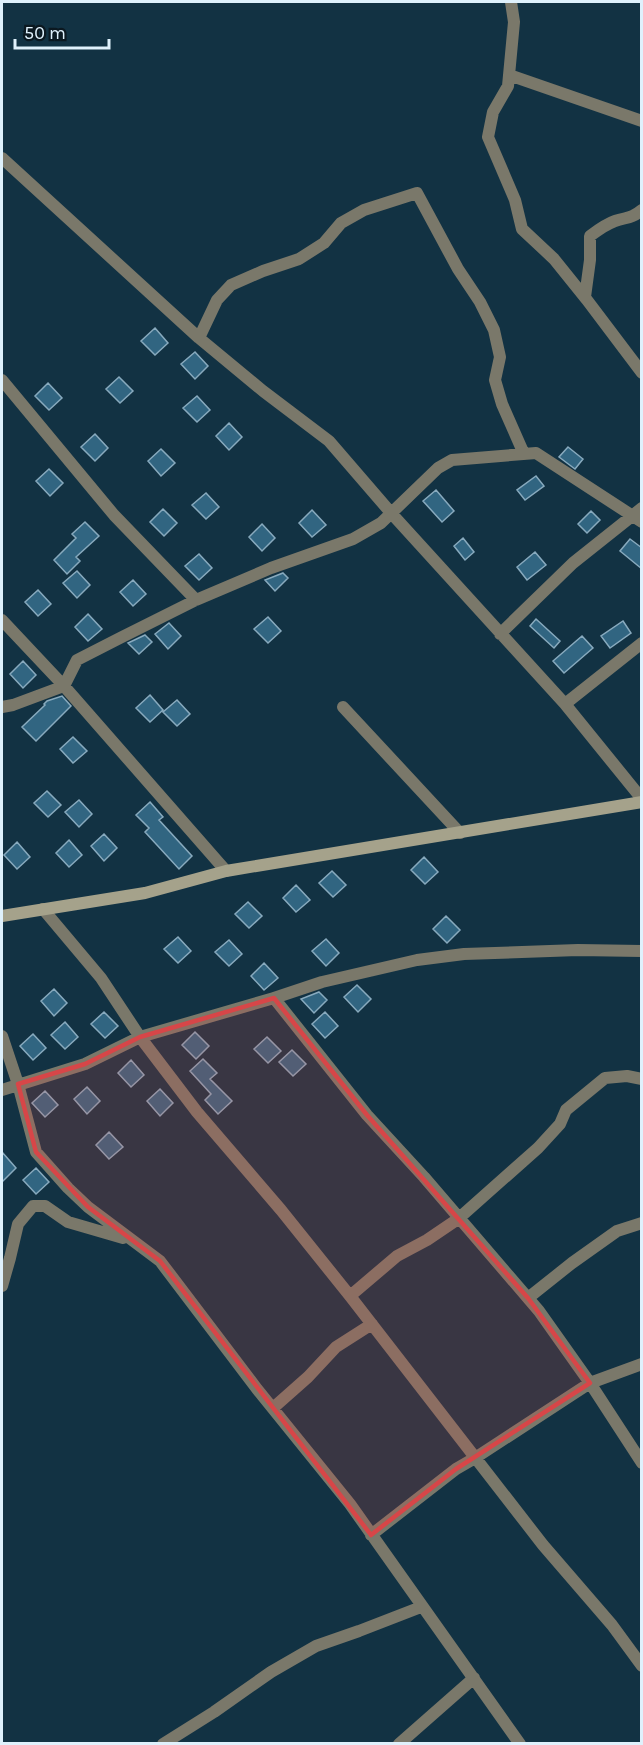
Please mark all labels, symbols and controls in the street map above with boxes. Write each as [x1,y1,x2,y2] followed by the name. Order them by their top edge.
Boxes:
[15,12,110,50] scale bar
[24,22,66,44] text: 50 m

